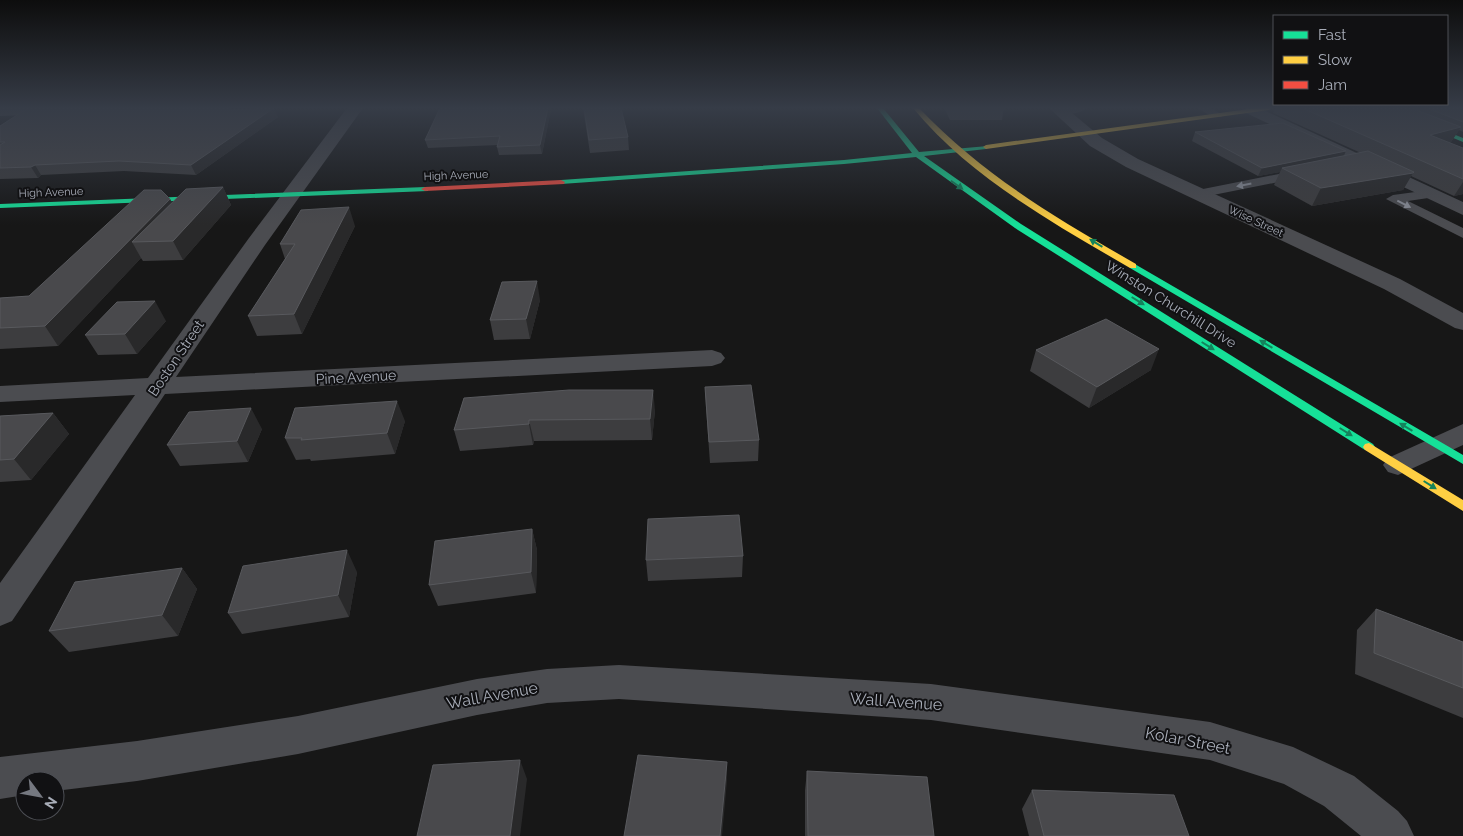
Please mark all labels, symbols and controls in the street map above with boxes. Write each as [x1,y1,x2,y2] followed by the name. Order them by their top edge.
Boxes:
[1273,15,1448,105] legend
[1318,26,1346,44] text: Fast
[1318,51,1352,69] text: Slow
[1318,76,1347,94] text: Jam
[423,168,489,183] street label: High Avenue
[950,180,964,190] one-way arrow
[1235,182,1251,190] one-way arrow
[18,185,84,200] street label: High Avenue
[1397,201,1411,209] one-way arrow
[1226,203,1286,240] street label: Wise Street
[1090,239,1103,248] one-way arrow
[1103,257,1239,351] street label: Winston Churchill Drive
[1131,297,1144,306] one-way arrow
[145,317,207,399] street label: Boston Street
[1260,339,1273,348] one-way arrow
[1202,341,1215,350] one-way arrow
[315,367,397,387] street label: Pine Avenue
[1399,422,1412,431] one-way arrow
[1339,427,1352,437] one-way arrow
[1424,481,1437,490] one-way arrow
[445,678,539,713] street label: Wall Avenue
[849,689,943,714] street label: Wall Avenue
[1144,723,1233,758] street label: Kolar Street
[15,771,65,821] north arrow
[41,794,61,812] text: N

